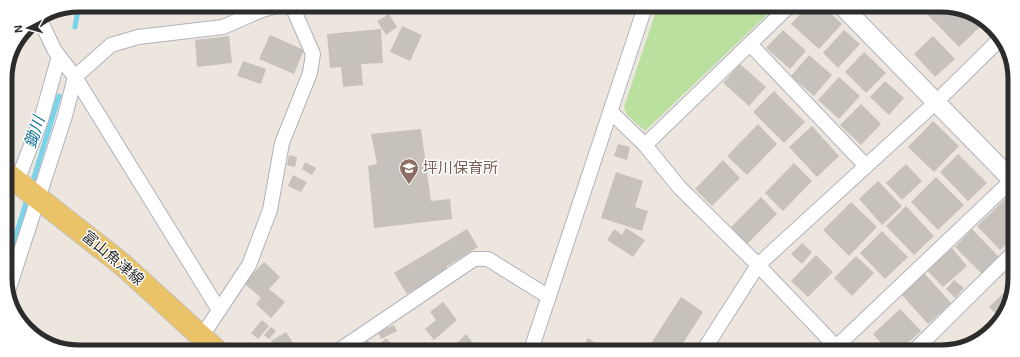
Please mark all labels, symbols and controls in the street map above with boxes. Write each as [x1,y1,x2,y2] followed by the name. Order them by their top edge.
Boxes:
[8,8,48,48] north arrow
[11,24,24,34] text: N
[20,112,48,150] water label: 鋤川
[398,157,420,185] school or university icon: 坪川保育所
[423,158,498,176] place label: 坪川保育所
[79,226,148,288] street label: 富山魚津線

